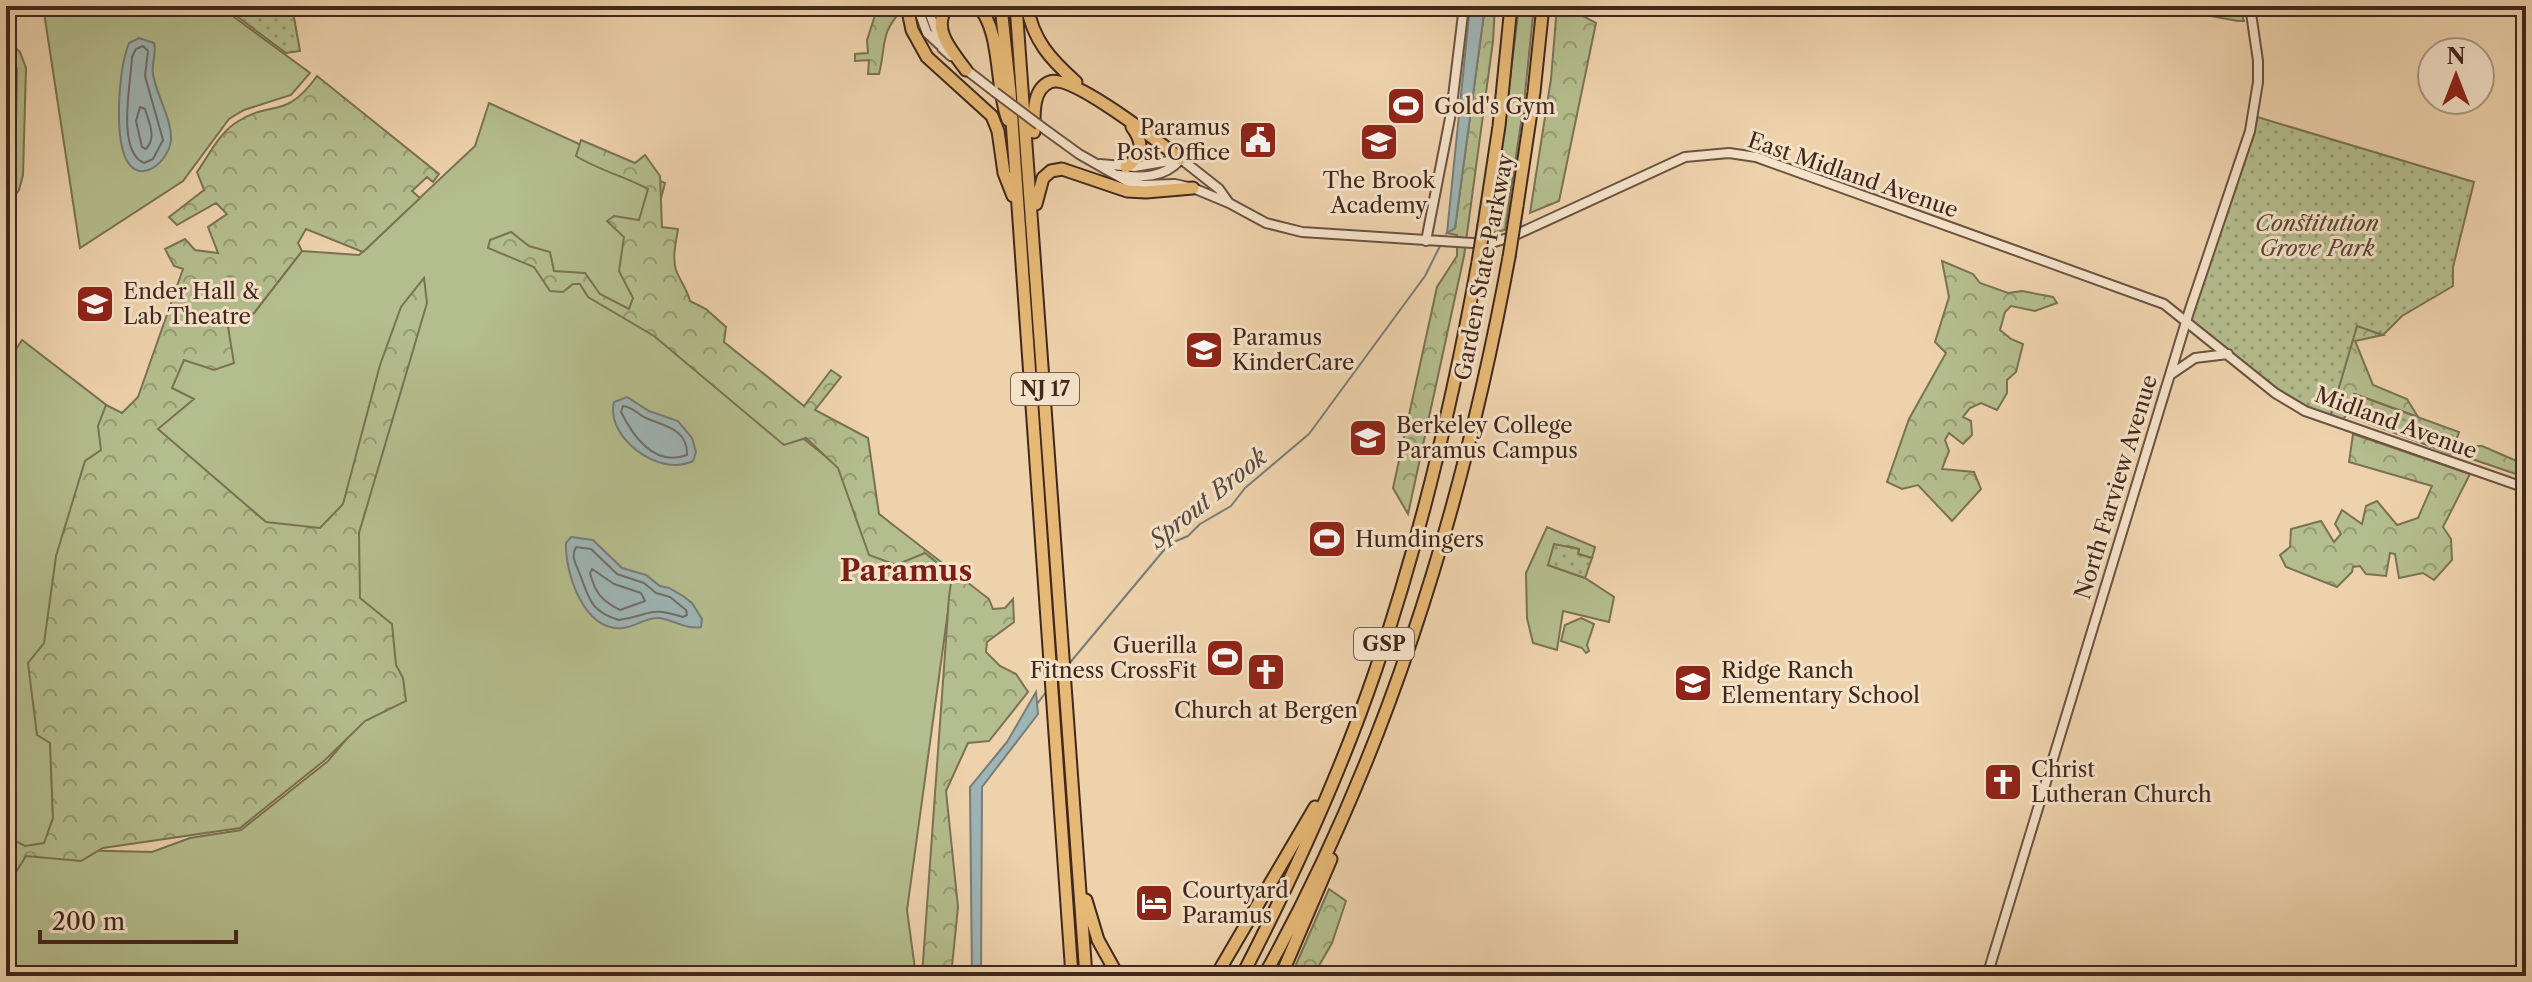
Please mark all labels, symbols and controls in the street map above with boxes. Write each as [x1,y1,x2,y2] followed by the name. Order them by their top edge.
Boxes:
[2416,36,2496,116] north arrow
[2446,43,2466,70] text: N
[1385,85,1427,127] sports icon: Gold's Gym
[1434,93,1556,120] place label: Gold's Gym
[1116,114,1230,166] place label: Paramus Post Office
[1237,119,1279,161] public building icon: Paramus Post Office
[1358,121,1400,163] school or university icon: The Brook Academy
[1744,126,1962,224] street label: East Midland Avenue
[1449,151,1519,383] street label: Garden State Parkway
[1323,167,1436,219] place label: The Brook Academy
[2255,210,2379,262] park label: Constitution Grove Park
[123,278,260,330] place label: Ender Hall & Lab Theatre
[74,283,116,325] school or university icon: Ender Hall & Lab Theatre
[1232,324,1354,376] place label: Paramus KinderCare
[1183,329,1225,371] school or university icon: Paramus KinderCare
[2069,371,2163,603] street label: North Farview Avenue
[1011,373,1079,405] road number: NJ 17
[2311,381,2481,465] street label: Midland Avenue
[1396,412,1578,464] place label: Berkeley College Paramus Campus
[1347,417,1389,459] school or university icon: Berkeley College Paramus Campus
[1142,441,1273,555] water label: Sprout Brook
[1306,518,1348,560] sports icon: Humdingers
[1355,526,1484,553] place label: Humdingers
[840,552,972,589] district label: Paramus
[1354,628,1414,660] road number: GSP
[1030,632,1197,684] place label: Guerilla Fitness CrossFit
[1204,637,1246,679] sports icon: Guerilla Fitness CrossFit
[1245,651,1287,693] church icon: Church at Bergen
[1721,657,1920,709] place label: Ridge Ranch Elementary School
[1672,662,1714,704] school or university icon: Ridge Ranch Elementary School
[1174,697,1358,724] place label: Church at Bergen
[2031,756,2212,808] place label: Christ Lutheran Church
[1982,761,2024,803] church icon: Christ Lutheran Church
[1182,877,1289,929] place label: Courtyard Paramus
[1133,882,1175,924] hotel icon: Courtyard Paramus
[40,894,236,944] scale bar
[52,907,125,936] text: 200 m

